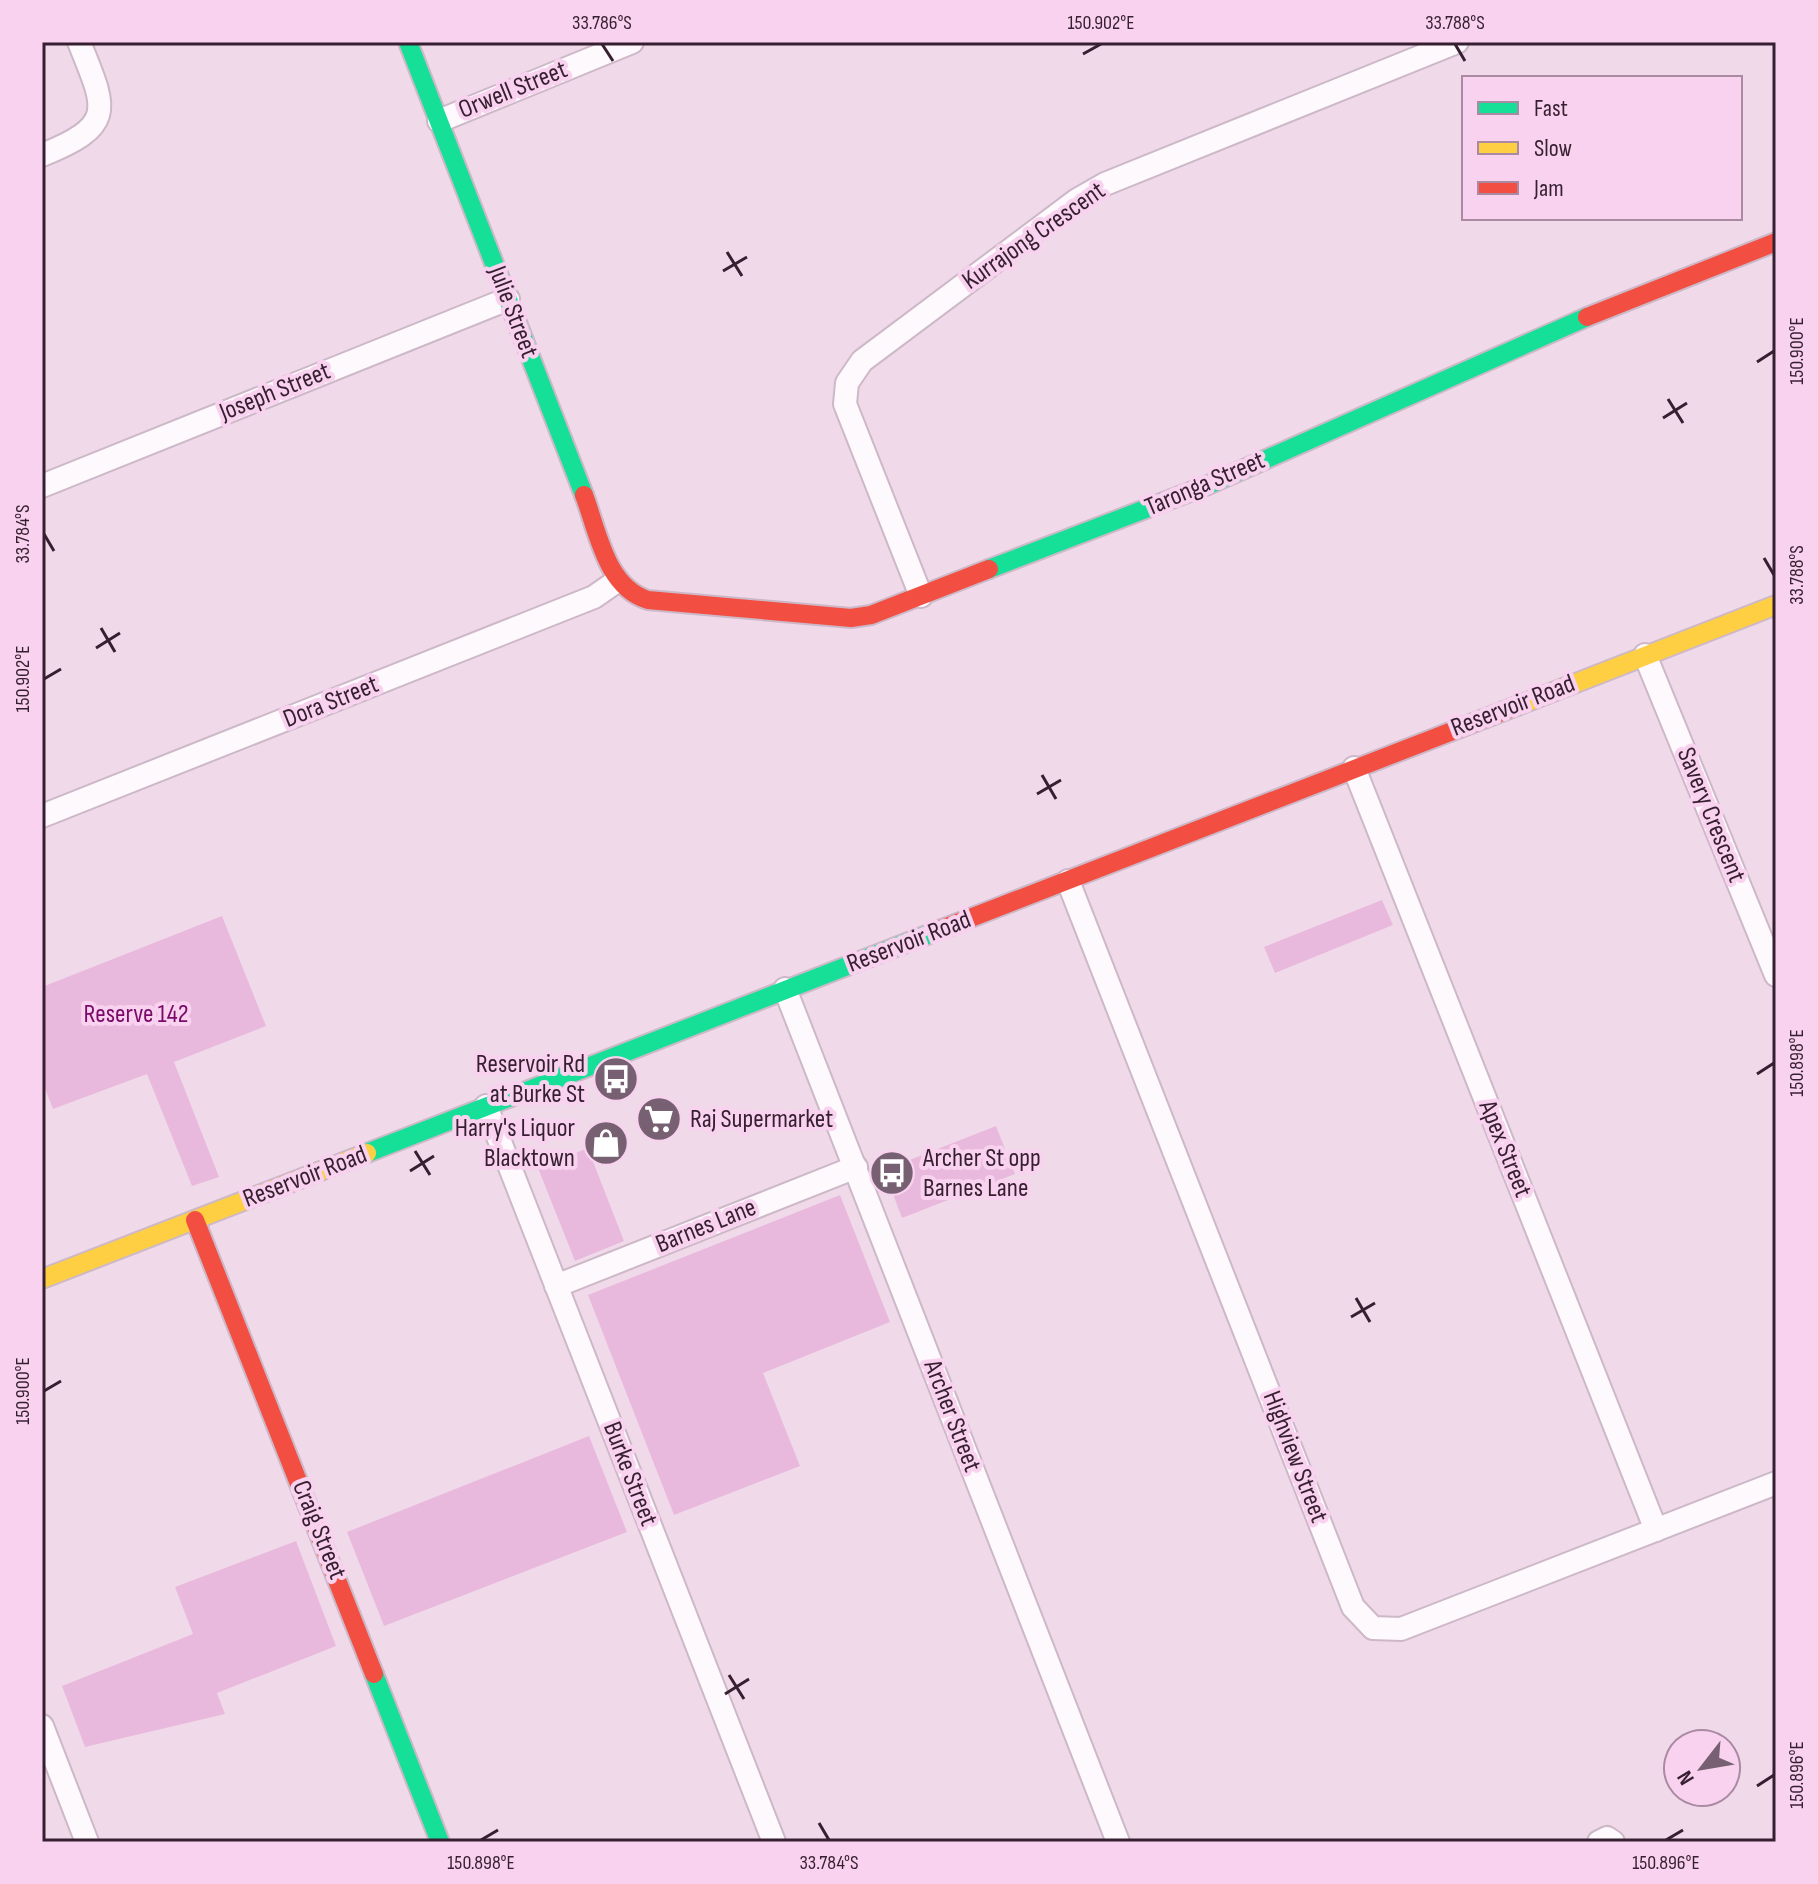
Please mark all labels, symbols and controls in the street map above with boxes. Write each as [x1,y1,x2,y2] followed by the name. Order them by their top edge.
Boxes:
[572,11,632,35] text: 33.786°S
[1068,11,1134,35] text: 150.902°E
[1425,11,1485,35] text: 33.788°S
[454,54,572,126] street label: Orwell Street
[1462,76,1742,220] legend
[1534,94,1568,123] text: Fast
[1534,134,1572,163] text: Slow
[1533,174,1564,203] text: Jam
[957,175,1111,297] street label: Kurrajong Crescent
[481,261,545,362] street label: Julie Street
[1785,317,1809,385] text: 150.900°E
[214,356,335,429] street label: Joseph Street
[1141,445,1270,523] street label: Taronga Street
[11,504,35,564] text: 33.784°S
[1785,545,1809,605] text: 33.788°S
[11,646,35,712] text: 150.902°E
[1447,668,1579,744] street label: Reservoir Road
[279,669,383,735] street label: Dora Street
[1670,743,1752,887] street label: Savery Crescent
[843,904,975,980] street label: Reservoir Road
[84,999,188,1030] park label: Reserve 142
[1785,1029,1809,1097] text: 150.898°E
[476,1049,585,1110] place label: Reservoir Rd at Burke St
[592,1055,640,1103] bus stop icon: Reservoir Rd at Burke St
[635,1095,683,1143] supermarket icon: Raj Supermarket
[1471,1095,1538,1202] street label: Apex Street
[690,1104,833,1135] place label: Raj Supermarket
[455,1113,576,1174] place label: Harry's Liquor Blacktown
[582,1119,630,1167] shop icon: Harry's Liquor Blacktown
[239,1139,371,1215] street label: Reservoir Road
[922,1143,1041,1204] place label: Archer St opp Barnes Lane
[868,1149,916,1197] bus stop icon: Archer St opp Barnes Lane
[651,1192,761,1260] street label: Barnes Lane
[916,1355,987,1476] street label: Archer Street
[11,1357,35,1425] text: 150.900°E
[1256,1387,1334,1527] street label: Highview Street
[596,1418,664,1530] street label: Burke Street
[285,1476,353,1584] street label: Craig Street
[1662,1728,1742,1808] north arrow
[1785,1741,1809,1809] text: 150.896°E
[1672,1766,1701,1790] text: N
[447,1851,515,1875] text: 150.898°E
[799,1851,859,1875] text: 33.784°S
[1632,1851,1700,1875] text: 150.896°E

